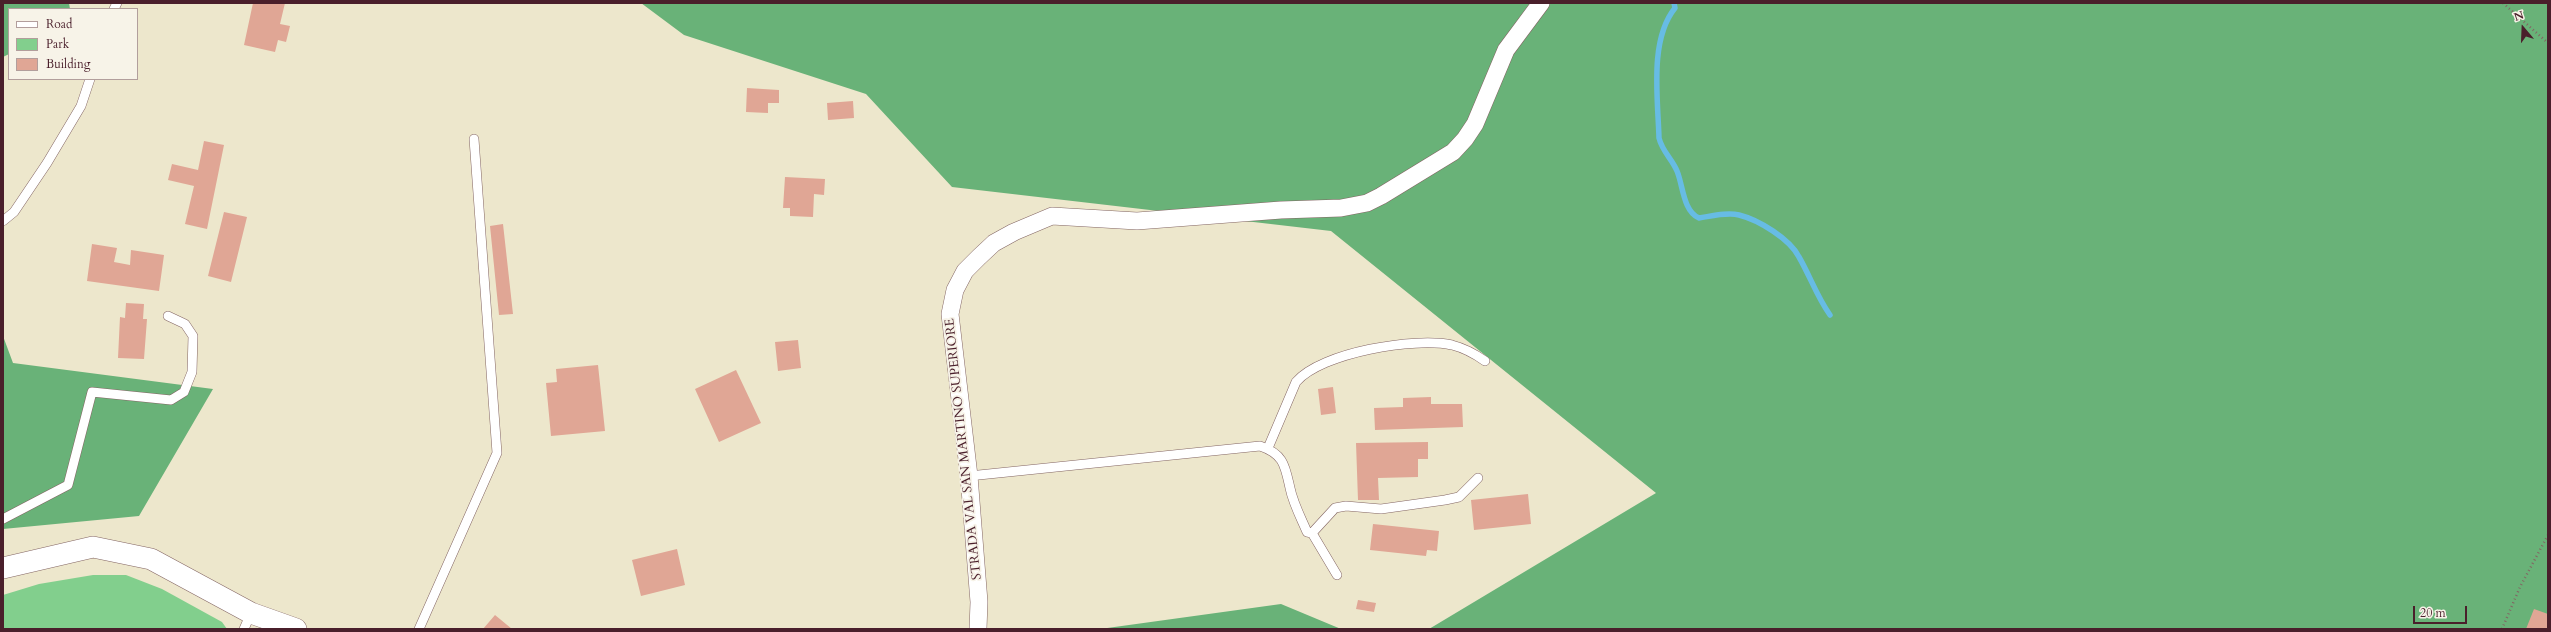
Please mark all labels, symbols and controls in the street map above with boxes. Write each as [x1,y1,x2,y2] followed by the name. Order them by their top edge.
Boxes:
[8,8,138,80] legend
[2503,8,2543,48] north arrow
[2512,8,2526,25] text: N
[46,16,72,32] text: Road
[46,36,69,52] text: Park
[46,56,90,72] text: Building
[943,317,985,581] street label: STRADA VAL SAN MARTINO SUPERIORE
[2415,598,2469,624] scale bar
[2420,605,2446,621] text: 20 m

